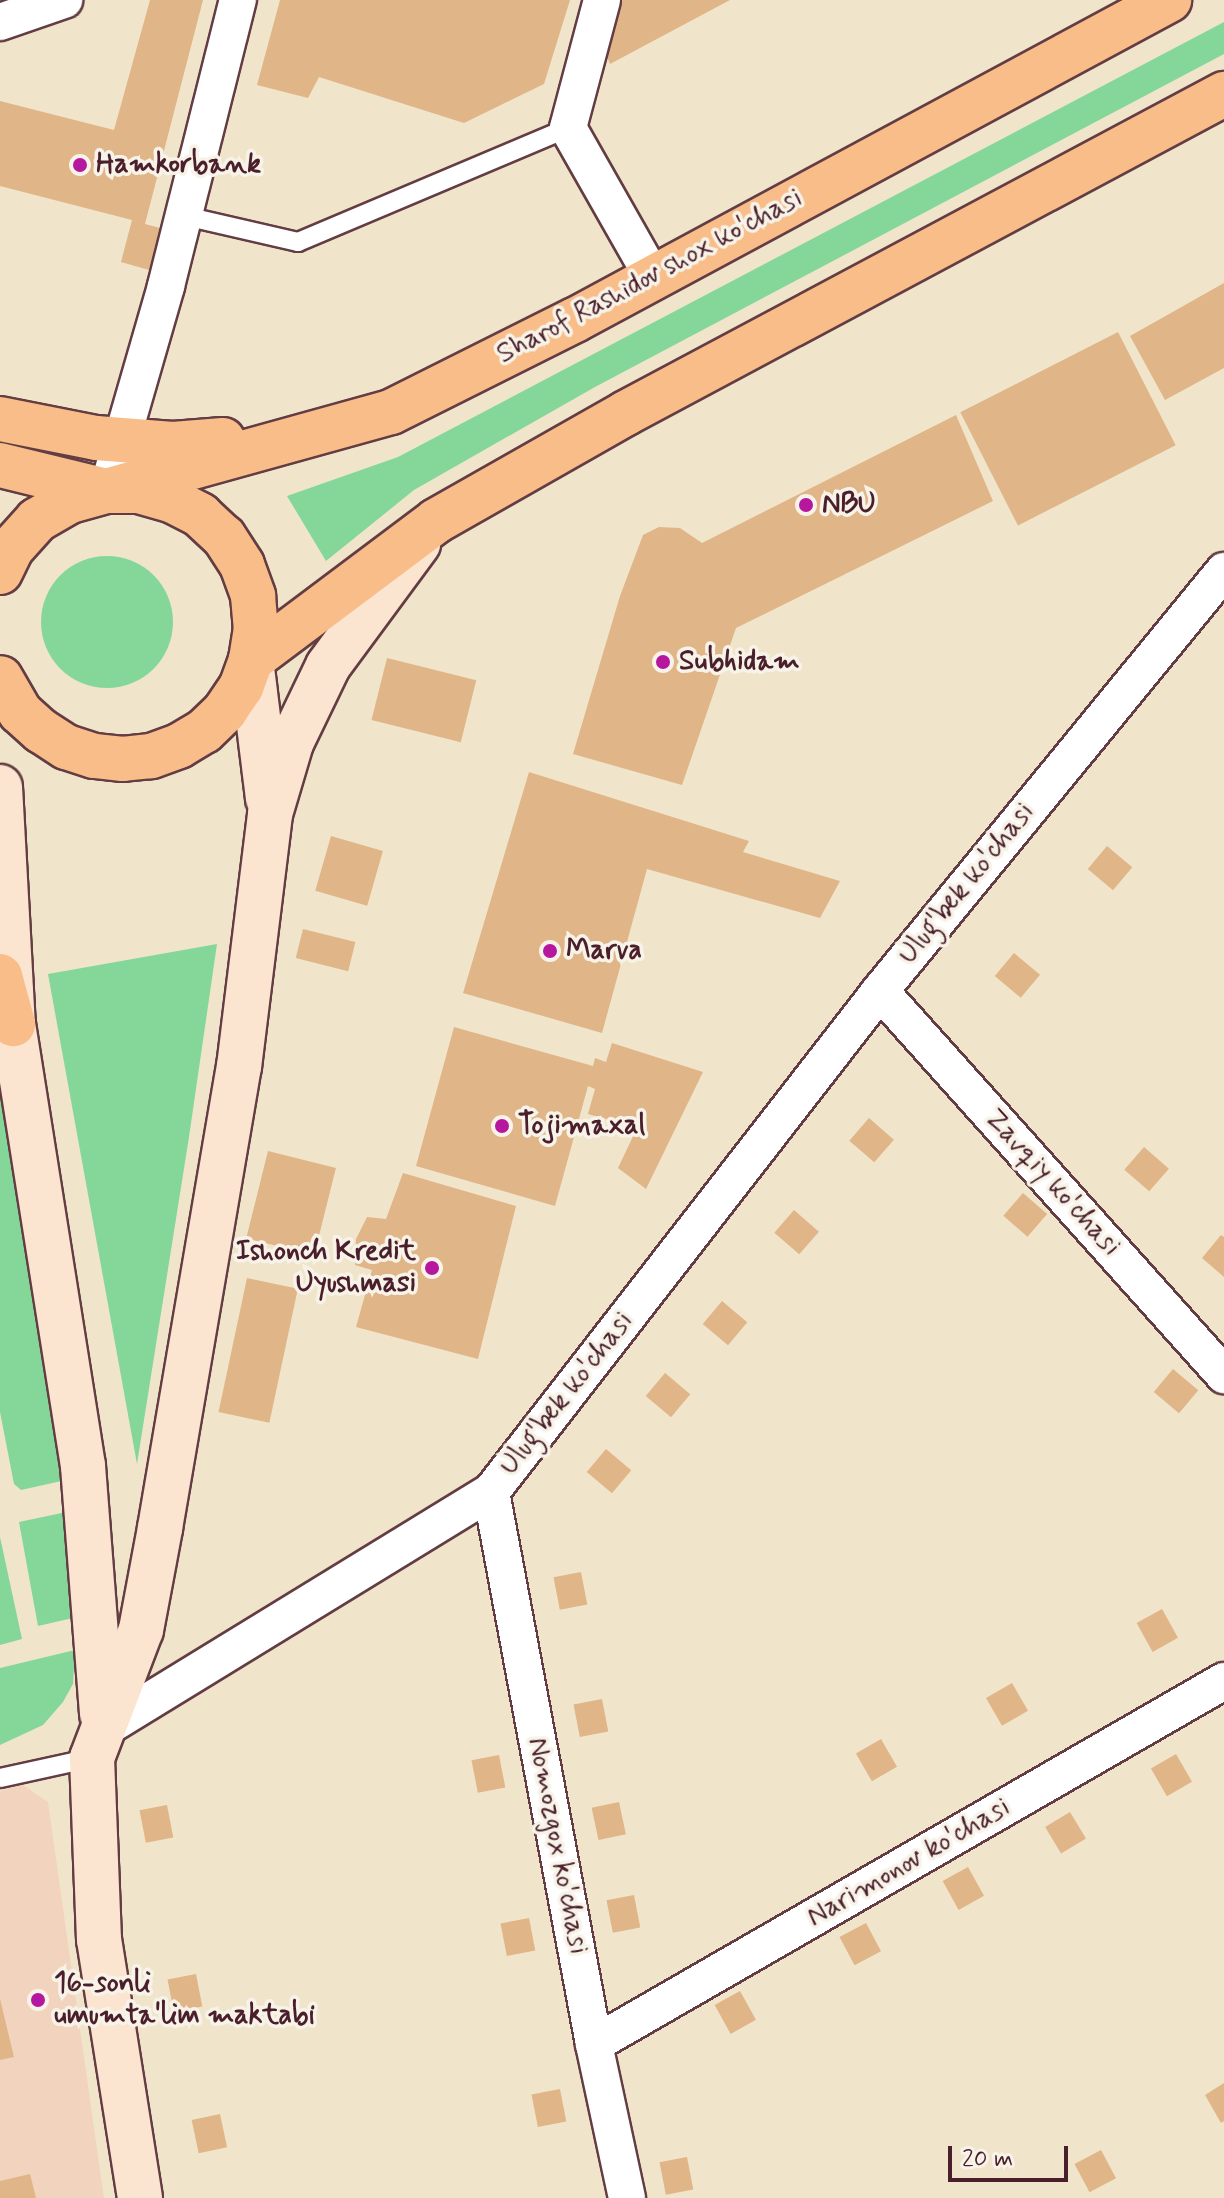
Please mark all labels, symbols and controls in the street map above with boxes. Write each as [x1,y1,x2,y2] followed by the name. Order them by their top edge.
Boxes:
[96,148,261,182] place label: Hamkorbank
[71,156,89,174] marker: Hamkorbank
[492,182,808,372] street label: Sharof Rashidov shox ko'chasi
[822,488,876,522] place label: NBU
[797,496,815,514] marker: NBU
[679,645,800,679] place label: Subhidam
[654,653,672,671] marker: Subhidam
[892,797,1042,971] street label: Ulug'bek ko'chasi
[566,934,642,968] place label: Marva
[541,942,559,960] marker: Marva
[977,1102,1127,1264] street label: Zavqiy ko'chasi
[518,1109,645,1143] place label: Tojimaxal
[493,1117,511,1135] marker: Tojimaxal
[236,1235,416,1301] place label: Ishonch Kredit Uyushmasi
[423,1259,441,1277] marker: Ishonch Kredit Uyushmasi
[493,1306,641,1482] street label: Ulug'bek ko'chasi
[520,1735,594,1957] street label: Nomozgox ko'chasi
[801,1791,1017,1935] street label: Narimonov ko'chasi
[54,1967,306,2033] place label: 16-sonli umumta'lim maktabi
[29,1991,47,2009] marker: 16-sonli umumta'lim maktabi
[952,2130,1072,2180] scale bar
[962,2144,1013,2175] text: 20 m

